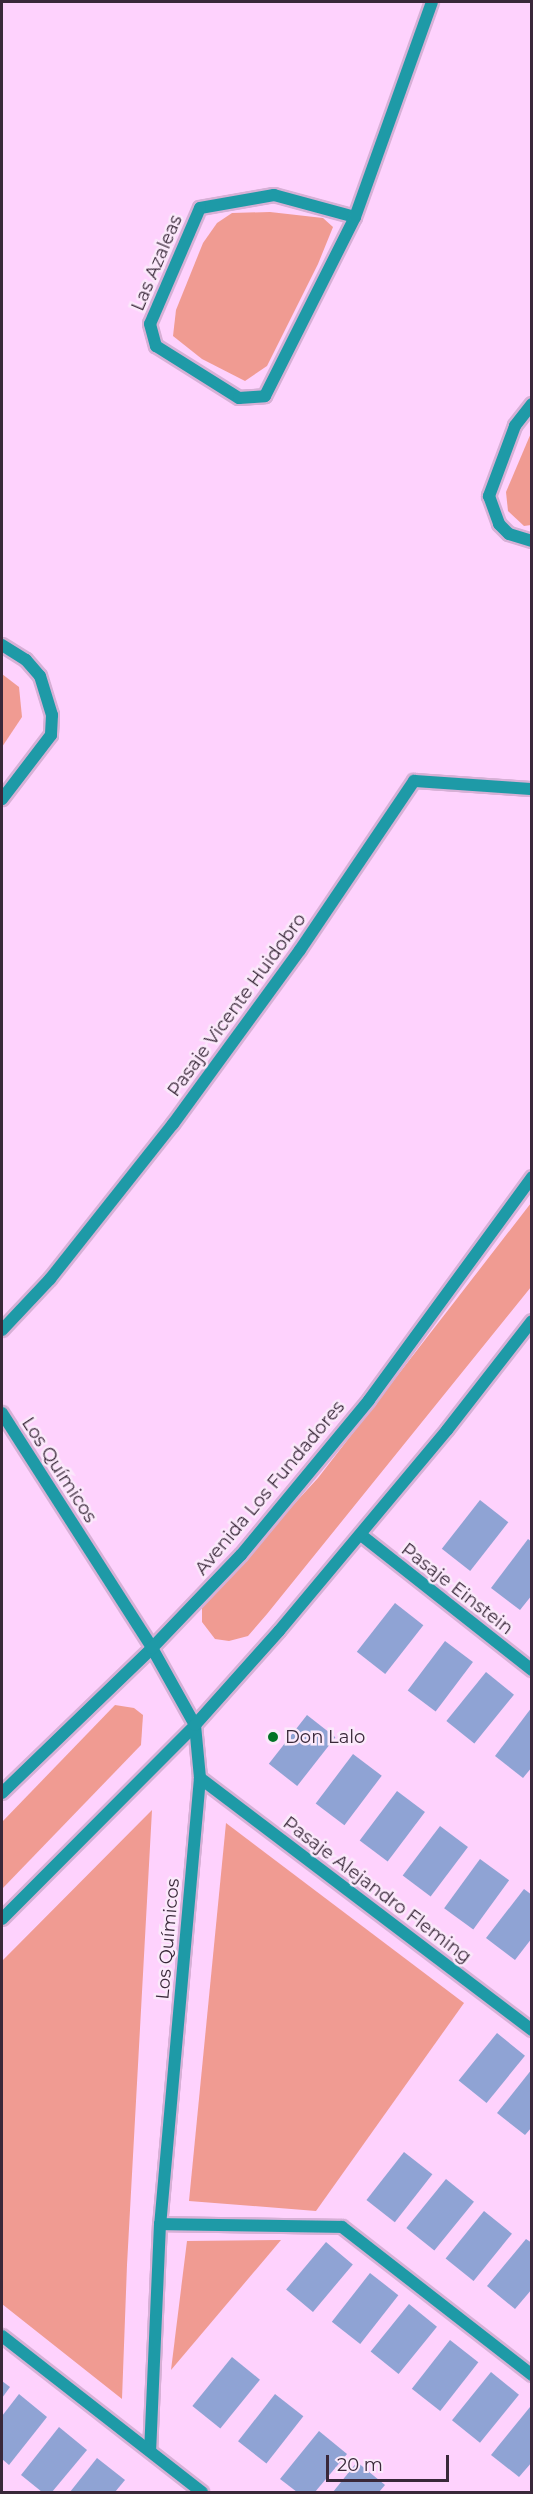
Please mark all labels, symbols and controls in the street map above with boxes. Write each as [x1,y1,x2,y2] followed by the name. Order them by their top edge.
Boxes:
[127,212,187,314] street label: Las Azaleas
[163,909,311,1101] street label: Pasaje Vicente Huidobro
[191,1396,349,1580] street label: Avenida Los Fundadores
[17,1413,101,1527] street label: Los Químicos
[397,1539,517,1639] street label: Pasaje Einstein
[285,1726,365,1748] place label: Don Lalo
[266,1730,280,1744] marker: Don Lalo
[279,1812,475,1968] street label: Pasaje Alejandro Fleming
[152,1878,184,2000] street label: Los Químicos
[329,2443,452,2481] scale bar
[337,2454,383,2476] text: 20 m

